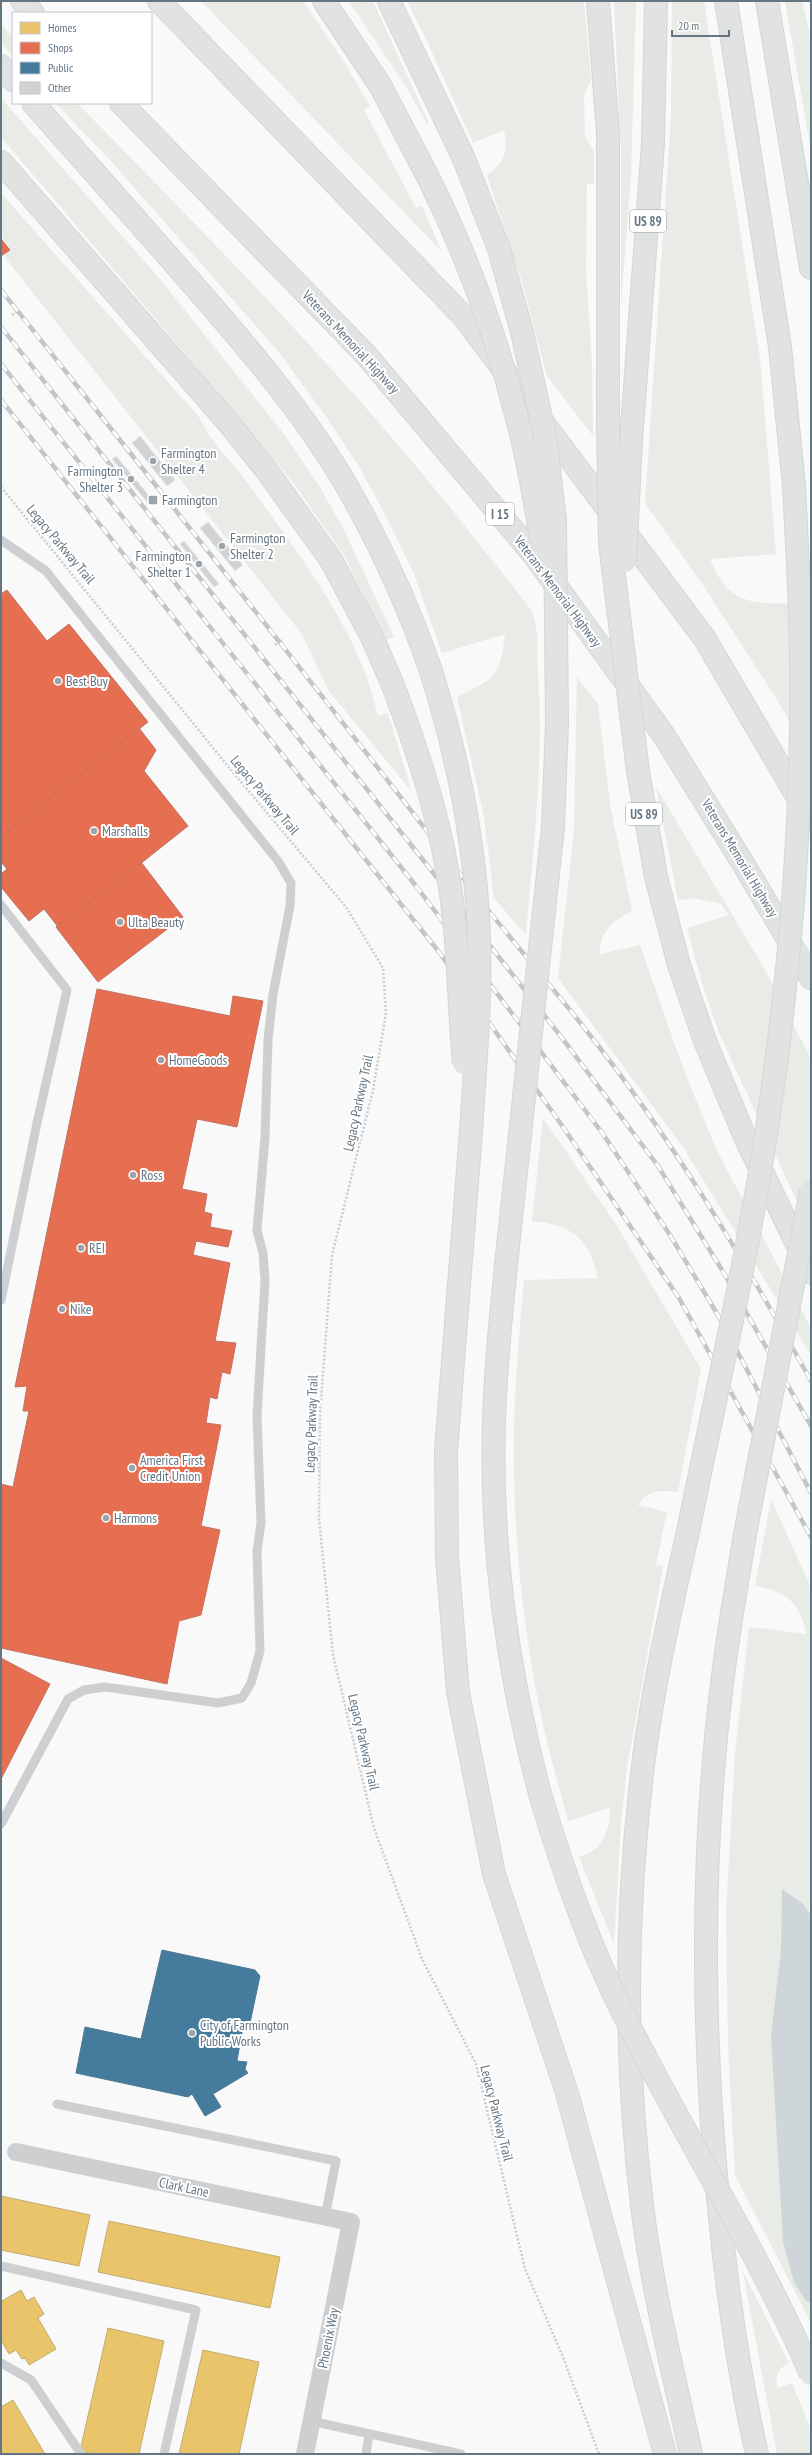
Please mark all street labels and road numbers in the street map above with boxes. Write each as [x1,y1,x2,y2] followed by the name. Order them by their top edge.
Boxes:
[630,210,666,232] road number: US 89
[298,286,404,398] street label: Veterans Memorial Highway
[23,501,100,588] street label: Legacy Parkway Trail
[486,503,514,525] road number: I 15
[510,531,606,651] street label: Veterans Memorial Highway
[227,752,304,839] street label: Legacy Parkway Trail
[697,795,783,921] street label: Veterans Memorial Highway
[626,803,662,825] road number: US 89
[339,1052,377,1153] street label: Legacy Parkway Trail
[300,1374,322,1473] street label: Legacy Parkway Trail
[344,1692,384,1793] street label: Legacy Parkway Trail
[476,2063,518,2163] street label: Legacy Parkway Trail
[158,2173,211,2201] street label: Clark Lane
[313,2305,343,2370] street label: Phoenix Way

